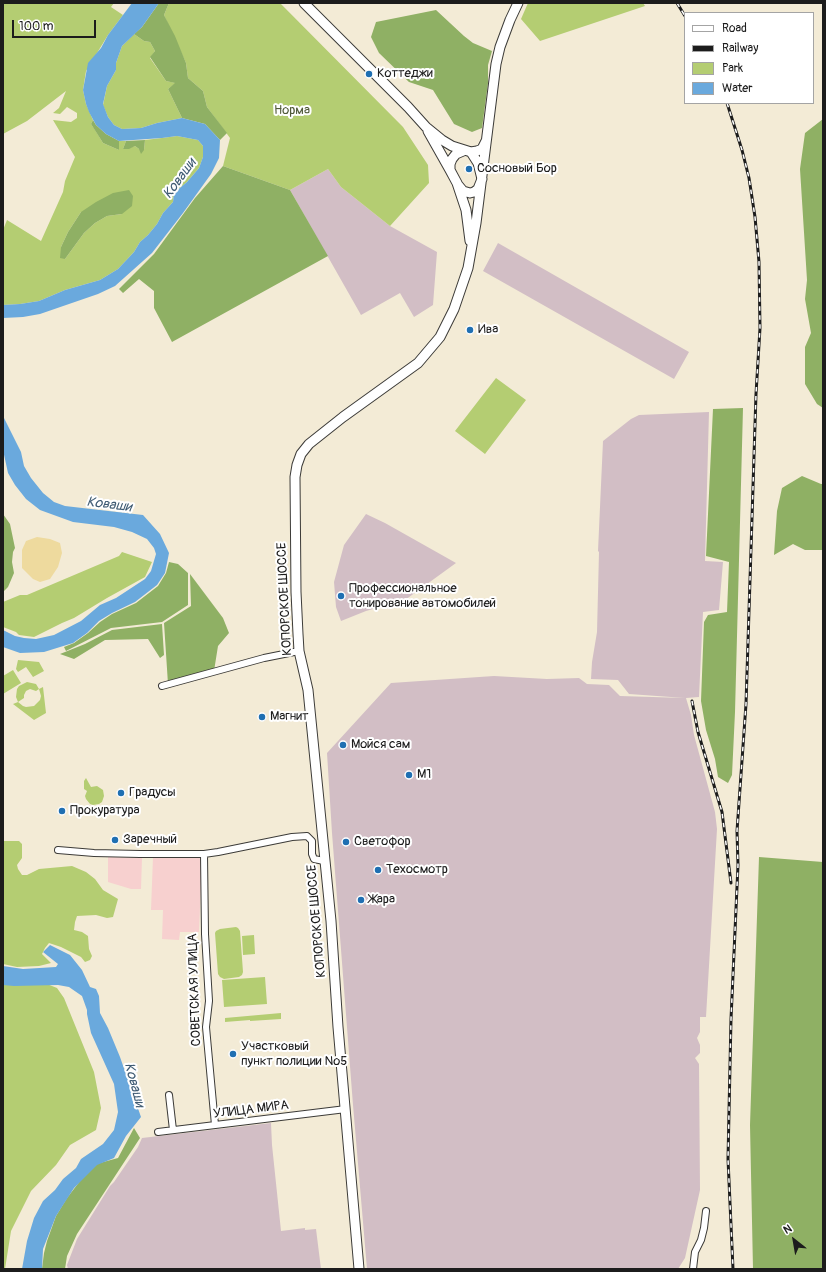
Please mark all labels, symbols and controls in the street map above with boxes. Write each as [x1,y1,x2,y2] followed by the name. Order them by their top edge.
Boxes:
[14,12,98,38] scale bar
[684,12,814,104] legend
[19,19,53,34] text: 100 m
[722,21,747,36] text: Road
[722,41,758,56] text: Railway
[722,61,743,76] text: Park
[377,66,433,82] place label: Коттеджи
[364,69,374,79] marker: Коттеджи
[722,81,753,96] text: Water
[274,103,310,119] park label: Норма
[160,156,200,202] water label: Коваши
[477,161,557,177] place label: Сосновый Бор
[464,164,474,174] marker: Сосновый Бор
[478,322,498,338] place label: Ива
[465,325,475,335] marker: Ива
[86,494,132,516] water label: Коваши
[274,542,296,656] street label: КОПОРСКОЕ ШОССЕ
[349,581,496,612] place label: Профессиональное тонирование автомобилей
[336,591,346,601] marker: Профессиональное тонирование автомобилей
[270,709,309,725] place label: Магнит
[257,712,267,722] marker: Магнит
[351,737,410,753] place label: Мойся сам
[338,740,348,750] marker: Мойся сам
[417,767,431,783] place label: М1
[404,770,414,780] marker: М1
[129,785,176,801] place label: Градусы
[116,788,126,798] marker: Градусы
[70,803,140,819] place label: Прокуратура
[57,806,67,816] marker: Прокуратура
[123,832,177,848] place label: Заречный
[354,834,411,850] place label: Светофор
[110,835,120,845] marker: Заречный
[341,837,351,847] marker: Светофор
[386,862,448,878] place label: Техосмотр
[304,864,330,978] street label: КОПОРСКОЕ ШОССЕ
[373,865,383,875] marker: Техосмотр
[369,892,395,908] place label: Жара
[356,895,366,905] marker: Жара
[185,933,205,1047] street label: СОВЕТСКАЯ УЛИЦА
[241,1039,347,1070] place label: Участковый пункт полиции №5
[228,1049,238,1059] marker: Участковый пункт полиции №5
[120,1061,148,1109] water label: Коваши
[212,1098,290,1122] street label: УЛИЦА МИРА
[774,1220,814,1260] north arrow
[781,1222,794,1237] text: N

